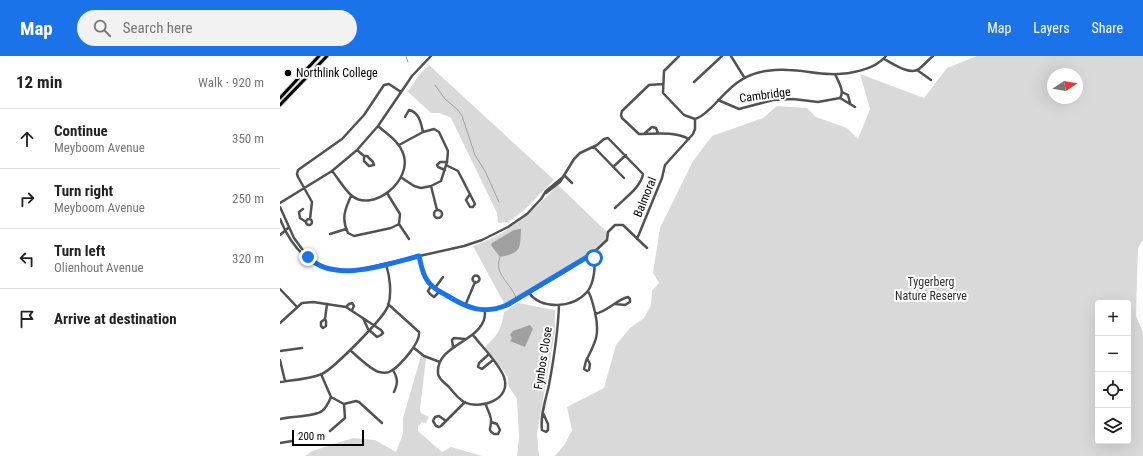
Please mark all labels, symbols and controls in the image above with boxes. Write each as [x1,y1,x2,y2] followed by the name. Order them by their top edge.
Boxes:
[77,10,357,46] search box
[20,17,53,40] text: Map
[91,17,113,39] icon: search
[123,19,193,37] text: Search here
[987,20,1011,36] text: Map
[1033,20,1070,36] text: Layers
[1092,20,1123,36] text: Share
[296,66,378,80] place label: Northlink College
[283,68,293,78] marker: Northlink College
[1047,68,1083,104] north arrow
[16,72,62,92] text: 12 min
[198,75,264,90] text: Walk · 920 m
[739,84,792,106] street label: Cambridge
[54,122,108,140] text: Continue
[16,128,38,150] icon: ahead
[232,131,264,146] text: 350 m
[54,140,145,155] text: Meyboom Avenue
[631,175,659,219] street label: Balmoral
[54,182,113,200] text: Turn right
[16,188,38,210] icon: right
[232,191,264,206] text: 250 m
[54,200,145,215] text: Meyboom Avenue
[54,242,105,260] text: Turn left
[16,248,38,270] icon: left
[299,248,317,266] route end
[585,249,603,267] route start
[232,251,264,266] text: 320 m
[54,260,144,275] text: Olienhout Avenue
[895,275,967,303] park label: Tygerberg Nature Reserve
[1095,300,1131,444] map controls
[1095,300,1131,336] button: +
[16,308,38,330] icon: arrive
[54,310,177,328] text: Arrive at destination
[531,325,555,390] street label: Fynbos Close
[1095,336,1131,372] button: −
[1095,372,1131,408] button: locate
[1095,408,1131,444] button: layers
[292,428,364,447] scale bar
[298,430,325,443] text: 200 m

